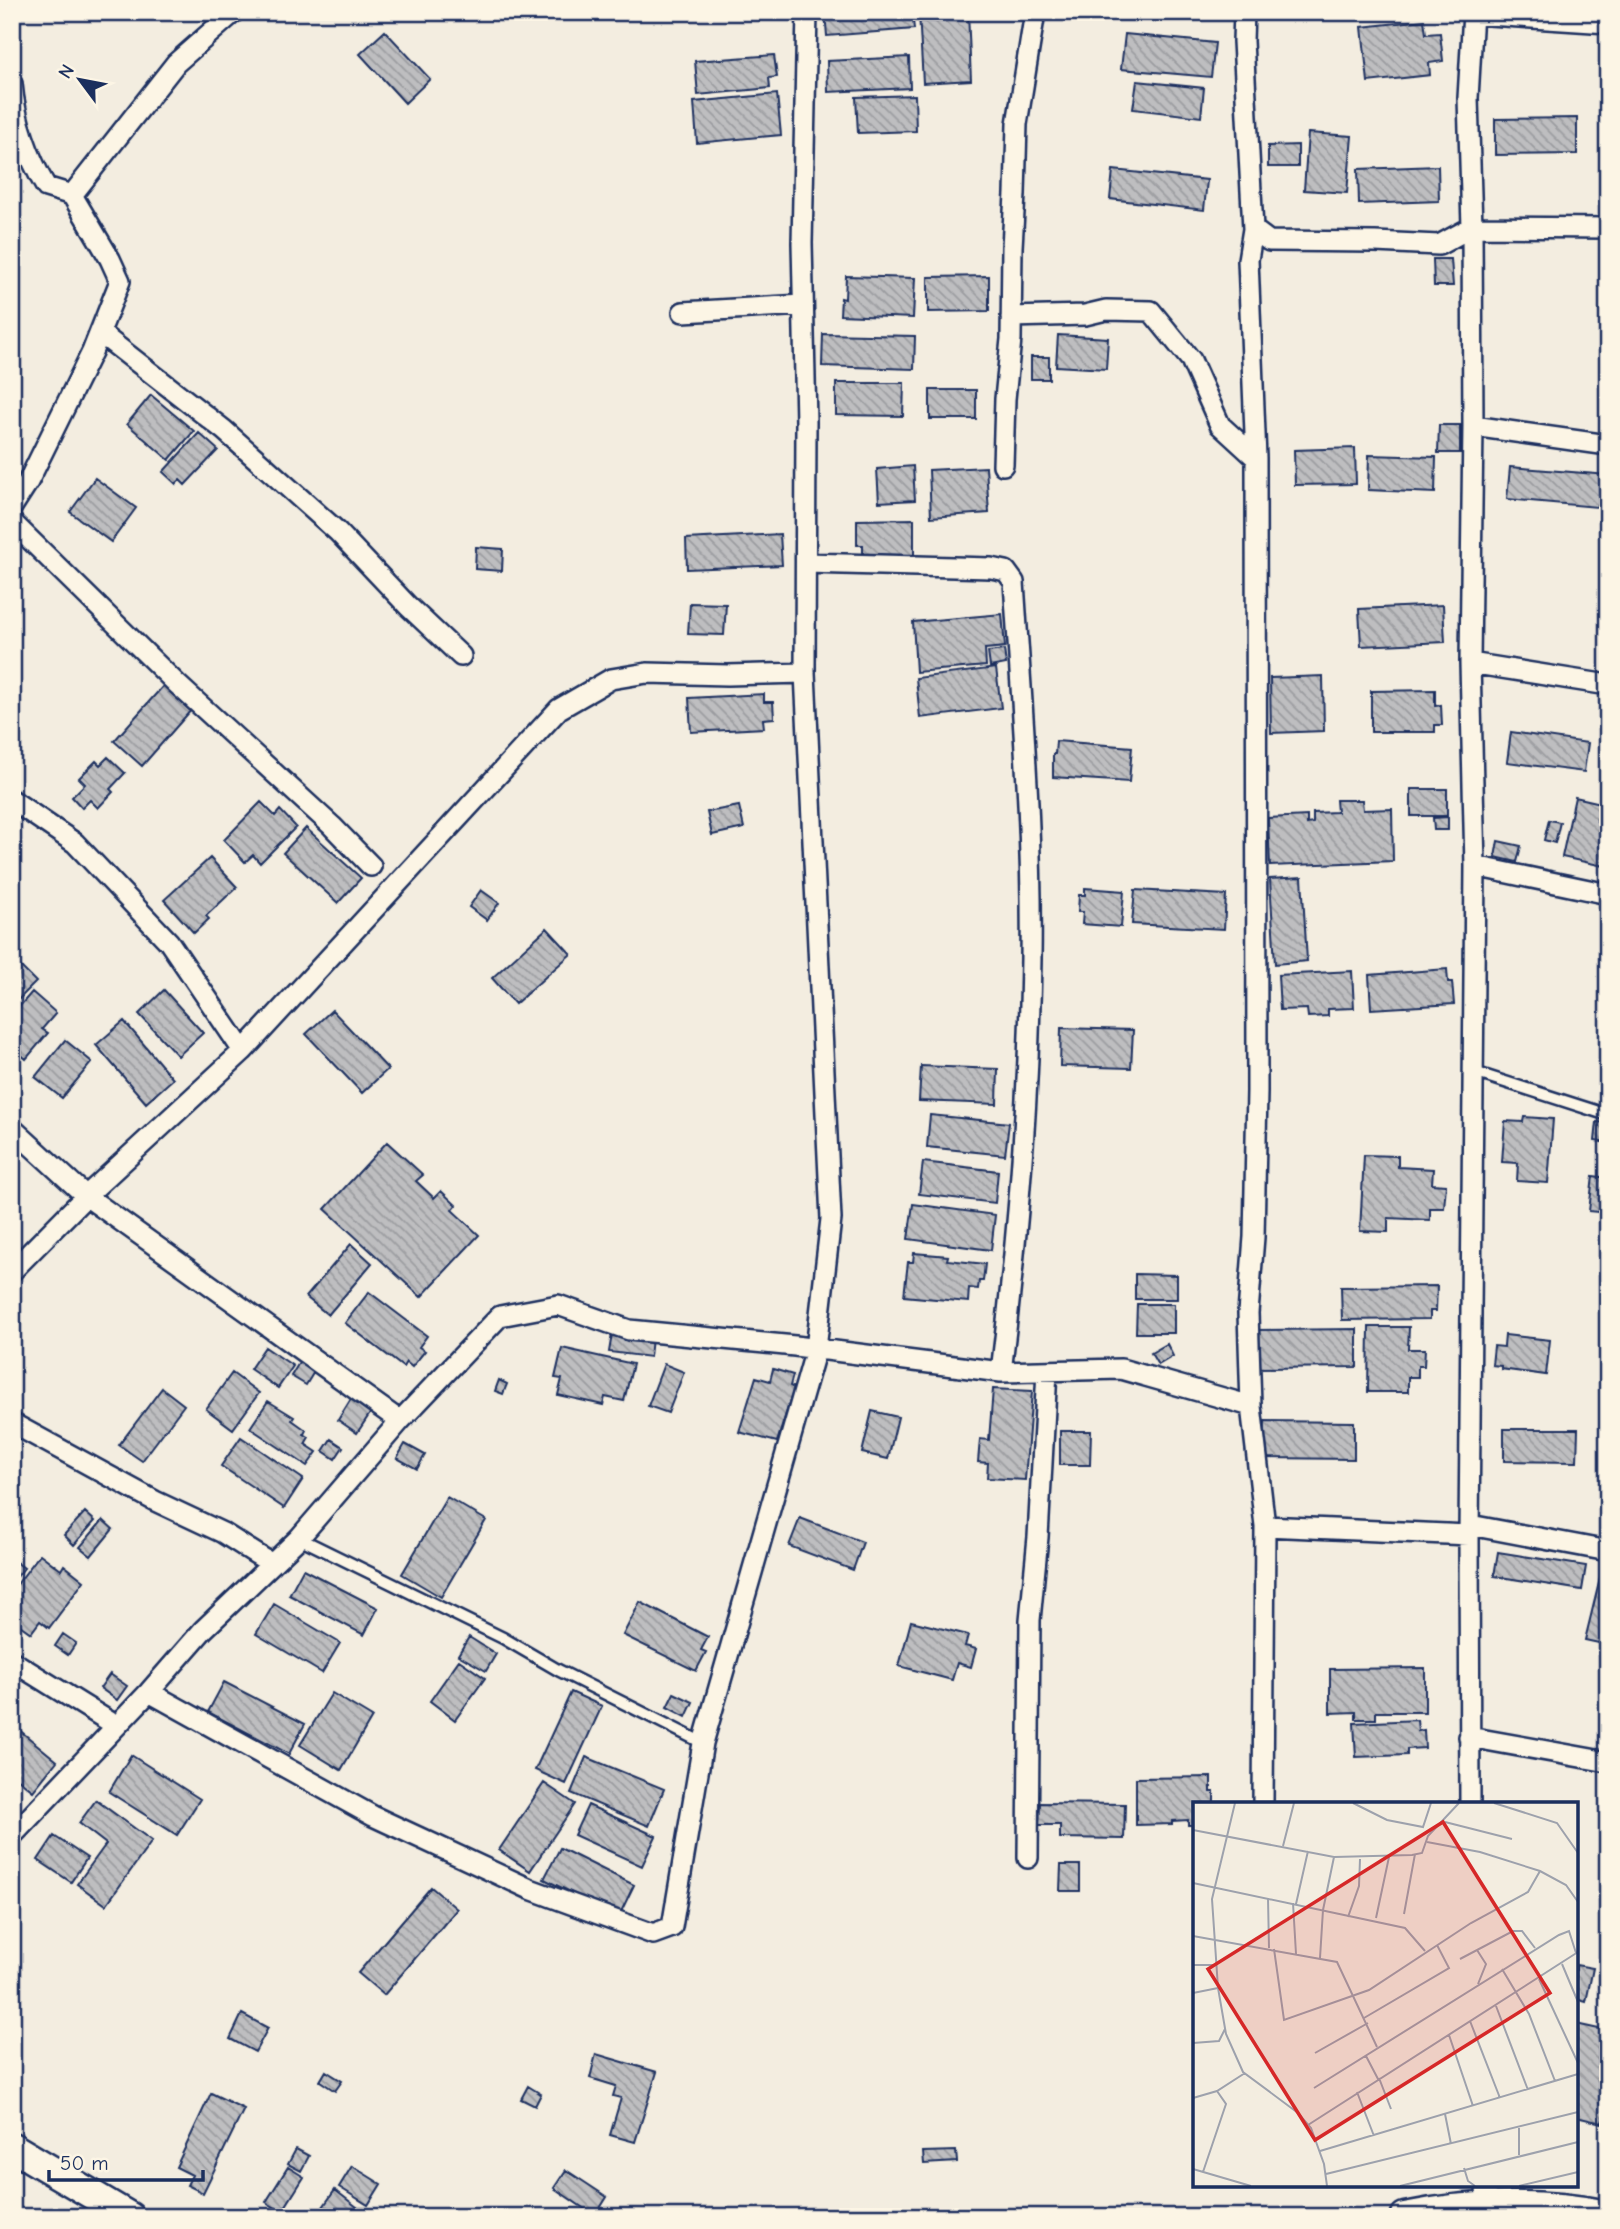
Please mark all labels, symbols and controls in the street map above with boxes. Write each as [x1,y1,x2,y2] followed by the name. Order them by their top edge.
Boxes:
[46,46,116,116] north arrow
[54,60,79,83] text: N
[1193,1802,1578,2187] inset map
[49,2138,203,2182] scale bar
[60,2151,109,2175] text: 50 m

